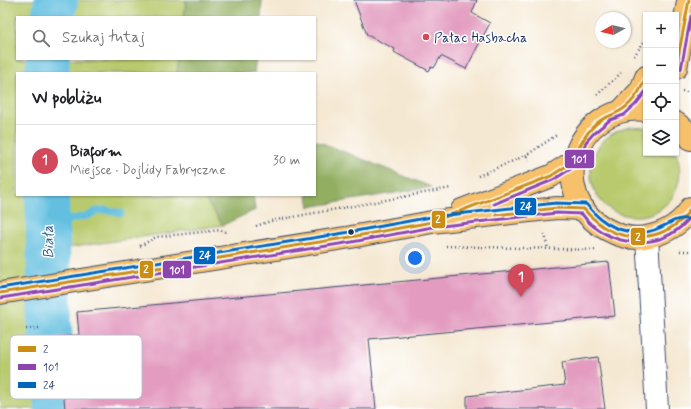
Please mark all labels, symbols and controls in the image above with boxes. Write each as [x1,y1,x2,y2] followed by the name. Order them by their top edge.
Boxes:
[595,12,631,48] north arrow
[643,12,679,156] map controls
[643,12,679,48] button: +
[16,16,316,60] search box
[30,27,52,49] icon: search
[62,28,145,48] text: Szukaj tutaj
[434,29,527,47] place label: Pałac Hasbacha
[421,32,431,42] marker: Pałac Hasbacha
[643,48,679,84] button: −
[643,84,679,120] button: locate
[32,87,101,109] text: W pobliżu
[643,120,679,156] button: layers
[70,142,122,162] text: Biaform
[564,149,595,169] line badge: 101
[42,152,48,169] text: 1
[273,152,300,169] text: 30 m
[571,153,587,167] text: 101
[70,162,226,179] text: Miejsce · Dojlidy Fabryczne
[514,197,537,216] line badge: 24
[520,200,532,214] text: 24
[431,210,446,229] line badge: 2
[435,213,441,227] text: 2
[39,225,59,259] water label: Biała
[346,227,356,237] unlabelled marker
[630,227,646,246] line badge: 2
[635,231,641,245] text: 2
[193,246,216,265] line badge: 24
[405,248,425,268] your location
[199,249,211,263] text: 24
[139,260,154,279] line badge: 2
[162,260,192,279] line badge: 101
[143,263,149,277] text: 2
[169,264,185,278] text: 101
[508,264,534,297] pin: 1
[10,335,142,399] legend
[43,343,49,357] text: 2
[43,361,59,375] text: 101
[43,379,55,393] text: 24

